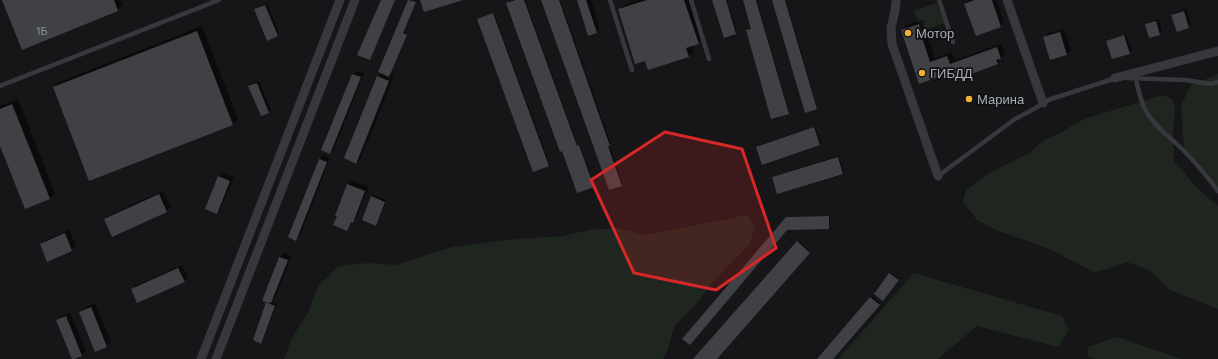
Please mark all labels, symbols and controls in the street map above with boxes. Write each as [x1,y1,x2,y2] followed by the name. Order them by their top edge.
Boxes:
[36,25,48,38] house number: 1Б
[916,26,954,41] place label: Мотор
[903,28,913,38] marker: Мотор
[930,66,973,81] place label: ГИБДД
[917,68,927,78] marker: ГИБДД
[977,92,1025,107] place label: Марина
[964,94,974,104] marker: Марина

